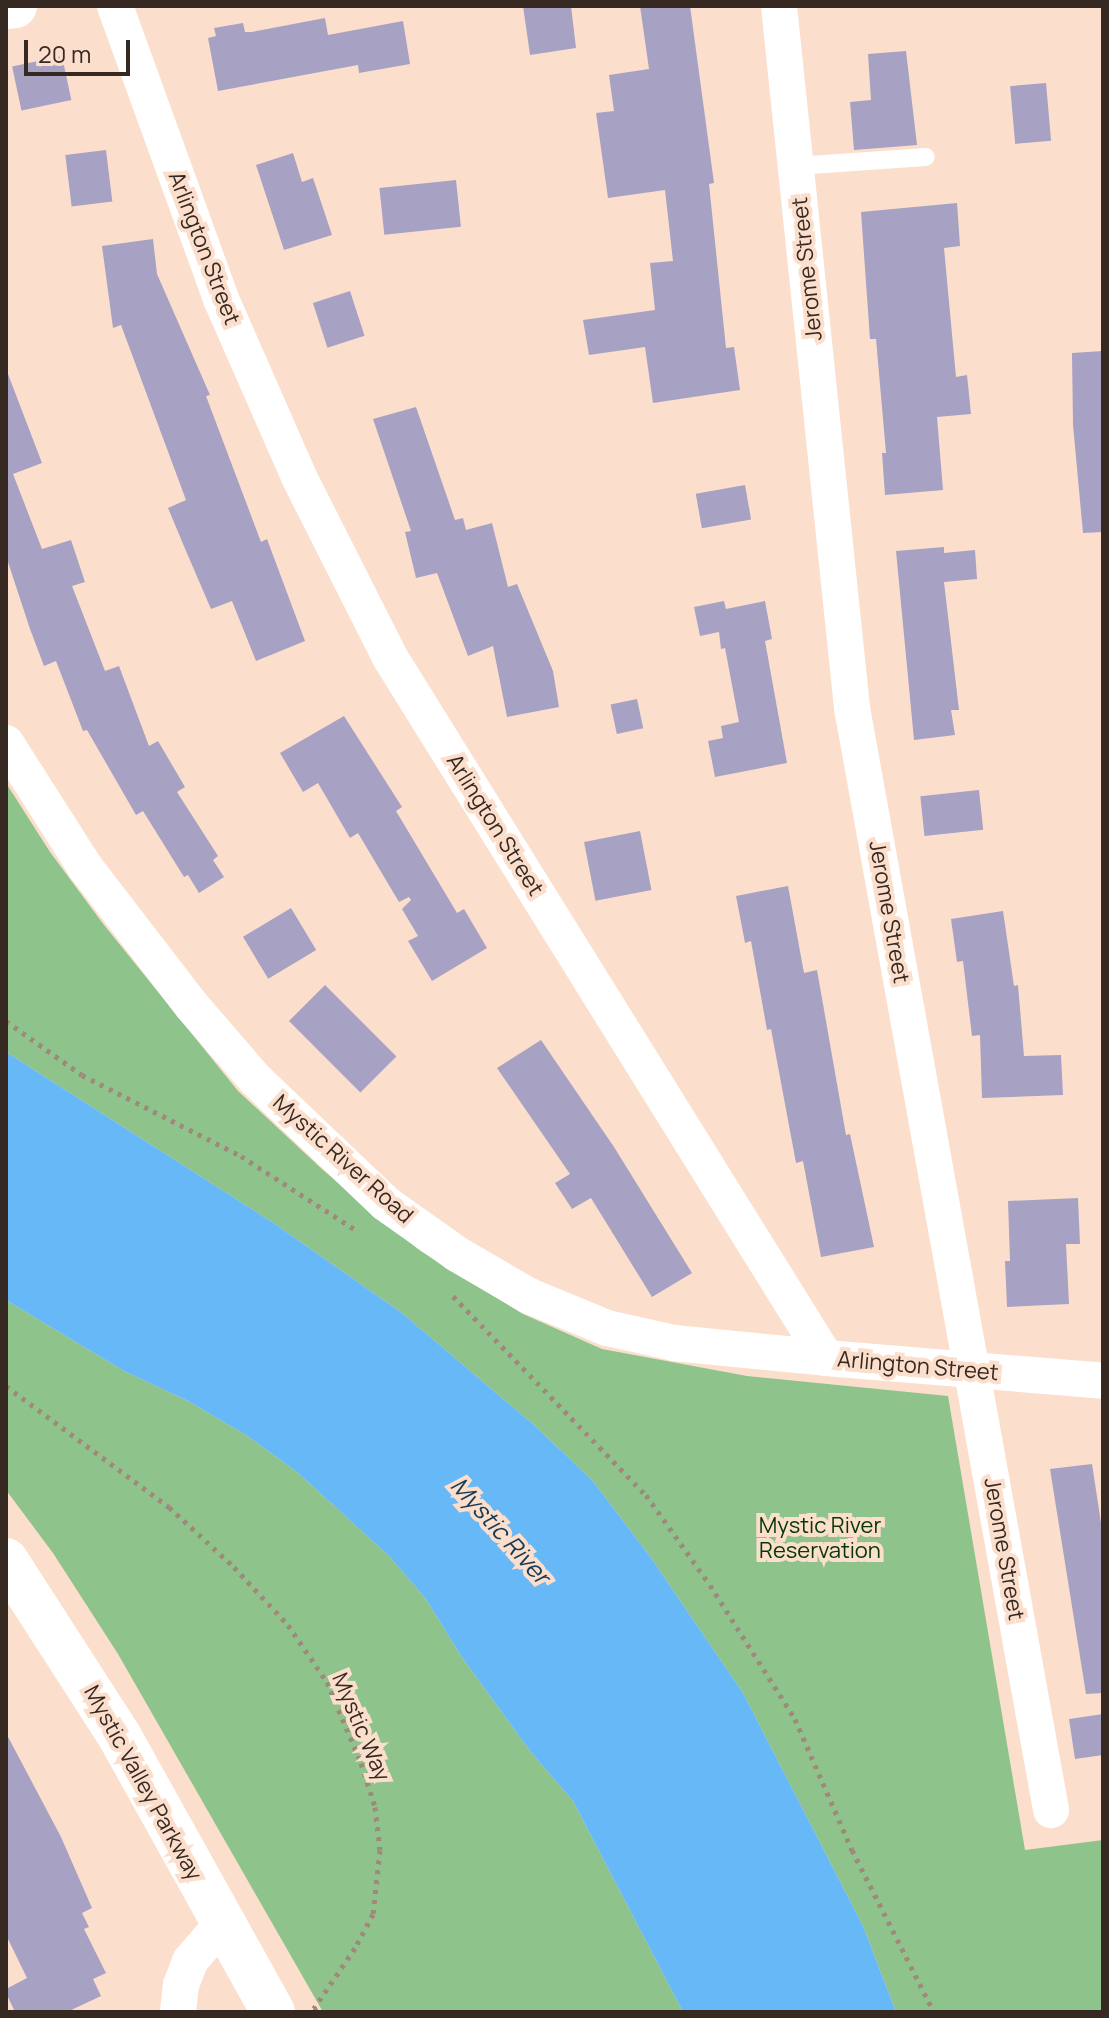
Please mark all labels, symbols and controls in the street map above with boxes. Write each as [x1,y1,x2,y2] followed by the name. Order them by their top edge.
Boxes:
[28,24,134,74] scale bar
[38,37,91,70] text: 20 m
[163,168,245,328] street label: Arlington Street
[786,196,828,342] street label: Jerome Street
[441,749,549,901] street label: Arlington Street
[863,839,915,985] street label: Jerome Street
[268,1089,418,1229] street label: Mystic River Road
[836,1346,1000,1386] street label: Arlington Street
[446,1471,556,1589] water label: Mystic River
[978,1476,1030,1622] street label: Jerome Street
[759,1512,881,1564] park label: Mystic River Reservation
[326,1669,396,1785] street label: Mystic Way
[78,1681,208,1885] street label: Mystic Valley Parkway

